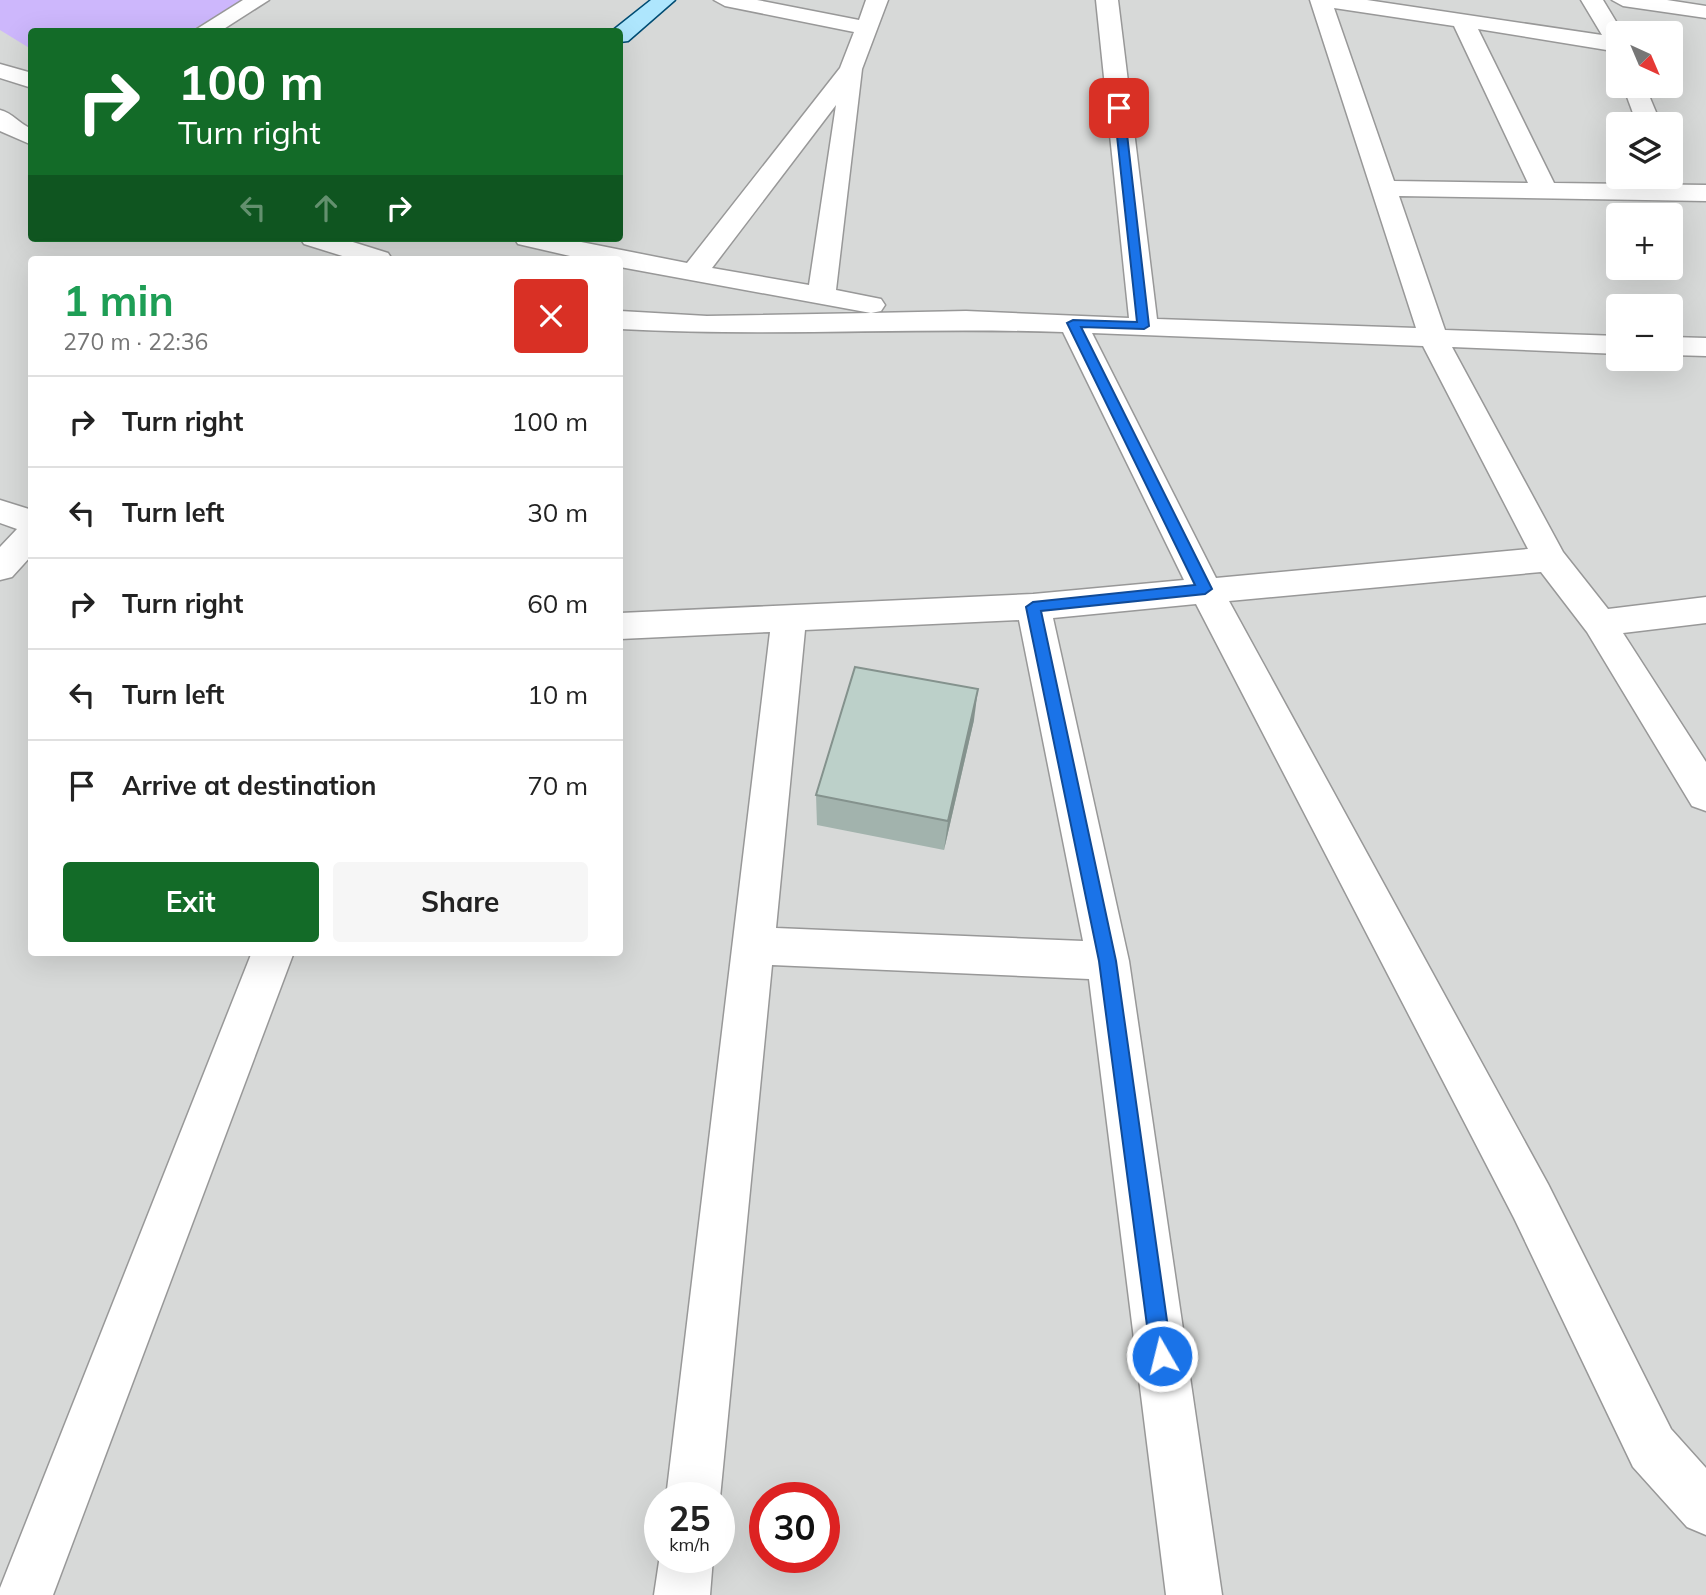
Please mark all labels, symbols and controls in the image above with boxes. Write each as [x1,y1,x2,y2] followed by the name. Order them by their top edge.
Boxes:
[1606,21,1684,98] north arrow
[1606,21,1683,371] map controls
[178,51,324,112] text: 100 m
[63,56,154,147] icon: right
[1089,78,1149,138] pin
[1100,89,1138,127] icon: arrive
[178,112,321,152] text: Turn right
[1606,112,1683,189] button: layers
[234,189,272,227] icon: left
[307,189,345,227] icon: ahead
[380,189,418,227] icon: right
[1606,203,1683,280] button: +
[63,274,174,327] text: 1 min
[514,279,588,353] button: close
[1606,294,1683,371] button: −
[63,327,208,356] text: 270 m · 22:36
[63,403,101,441] icon: right
[122,405,243,438] text: Turn right
[512,405,588,438] text: 100 m
[63,494,101,532] icon: left
[122,496,224,529] text: Turn left
[527,496,588,529] text: 30 m
[63,585,101,623] icon: right
[122,587,243,620] text: Turn right
[527,587,588,620] text: 60 m
[63,676,101,714] icon: left
[122,678,224,711] text: Turn left
[527,678,588,711] text: 10 m
[63,767,101,805] icon: arrive
[122,769,377,802] text: Arrive at destination
[527,769,588,802] text: 70 m
[63,862,319,942] button: Exit
[333,862,588,942] button: Share
[1125,1319,1199,1393] position arrow
[749,1482,840,1573] speed limit sign: 30
[668,1496,711,1540] text: 25
[669,1533,710,1556] text: km/h

